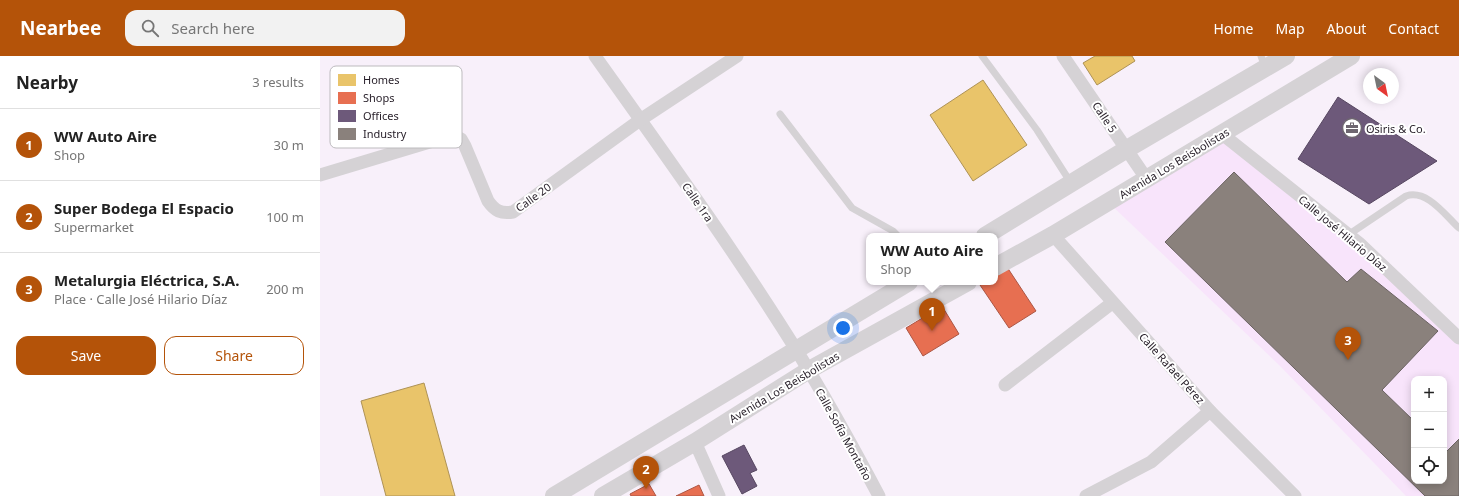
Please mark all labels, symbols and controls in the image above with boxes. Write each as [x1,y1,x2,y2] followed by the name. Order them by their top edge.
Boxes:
[125,10,405,46] search box
[20,15,101,41] text: Nearbee
[139,17,161,39] icon: search
[171,18,255,38] text: Search here
[1214,19,1253,38] text: Home
[1275,19,1305,38] text: Map
[1327,19,1366,38] text: About
[1388,19,1439,38] text: Contact
[330,66,462,148] legend
[1363,68,1399,104] north arrow
[16,71,78,94] text: Nearby
[363,72,400,87] text: Homes
[252,73,304,91] text: 3 results
[363,90,395,105] text: Shops
[1089,99,1121,135] street label: Calle 5
[363,108,399,123] text: Offices
[1341,117,1363,139] office icon: Osiris & Co.
[1366,121,1426,136] place label: Osiris & Co.
[1116,124,1232,202] street label: Avenida Los Beisbolistas
[54,126,157,146] text: WW Auto Aire
[363,126,407,141] text: Industry
[25,136,33,154] text: 1
[274,136,304,154] text: 30 m
[54,146,85,164] text: Shop
[512,179,554,215] street label: Calle 20
[679,179,717,225] street label: Calle 1ra
[1296,192,1390,274] street label: Calle José Hilario Díaz
[54,198,234,218] text: Super Bodega El Espacio
[25,208,33,226] text: 2
[266,208,304,226] text: 100 m
[54,218,134,236] text: Supermarket
[866,233,998,285] popup
[880,240,984,260] text: WW Auto Aire
[880,260,912,278] text: Shop
[54,270,239,290] text: Metalurgia Eléctrica, S.A.
[25,280,33,298] text: 3
[266,280,304,298] text: 200 m
[54,290,227,308] text: Place · Calle José Hilario Díaz
[919,298,945,331] pin: 1
[833,318,853,338] your location
[1335,327,1361,360] pin: 3
[1136,329,1208,407] street label: Calle Rafael Pérez
[16,336,156,375] button: Save
[164,336,304,375] button: Share
[726,348,842,426] street label: Avenida Los Beisbolistas
[1411,376,1447,484] map controls
[1411,376,1447,412] button: +
[812,385,876,483] street label: Calle Sofía Montaño
[1411,412,1447,448] button: −
[1411,448,1447,484] button: locate
[633,456,659,489] pin: 2

